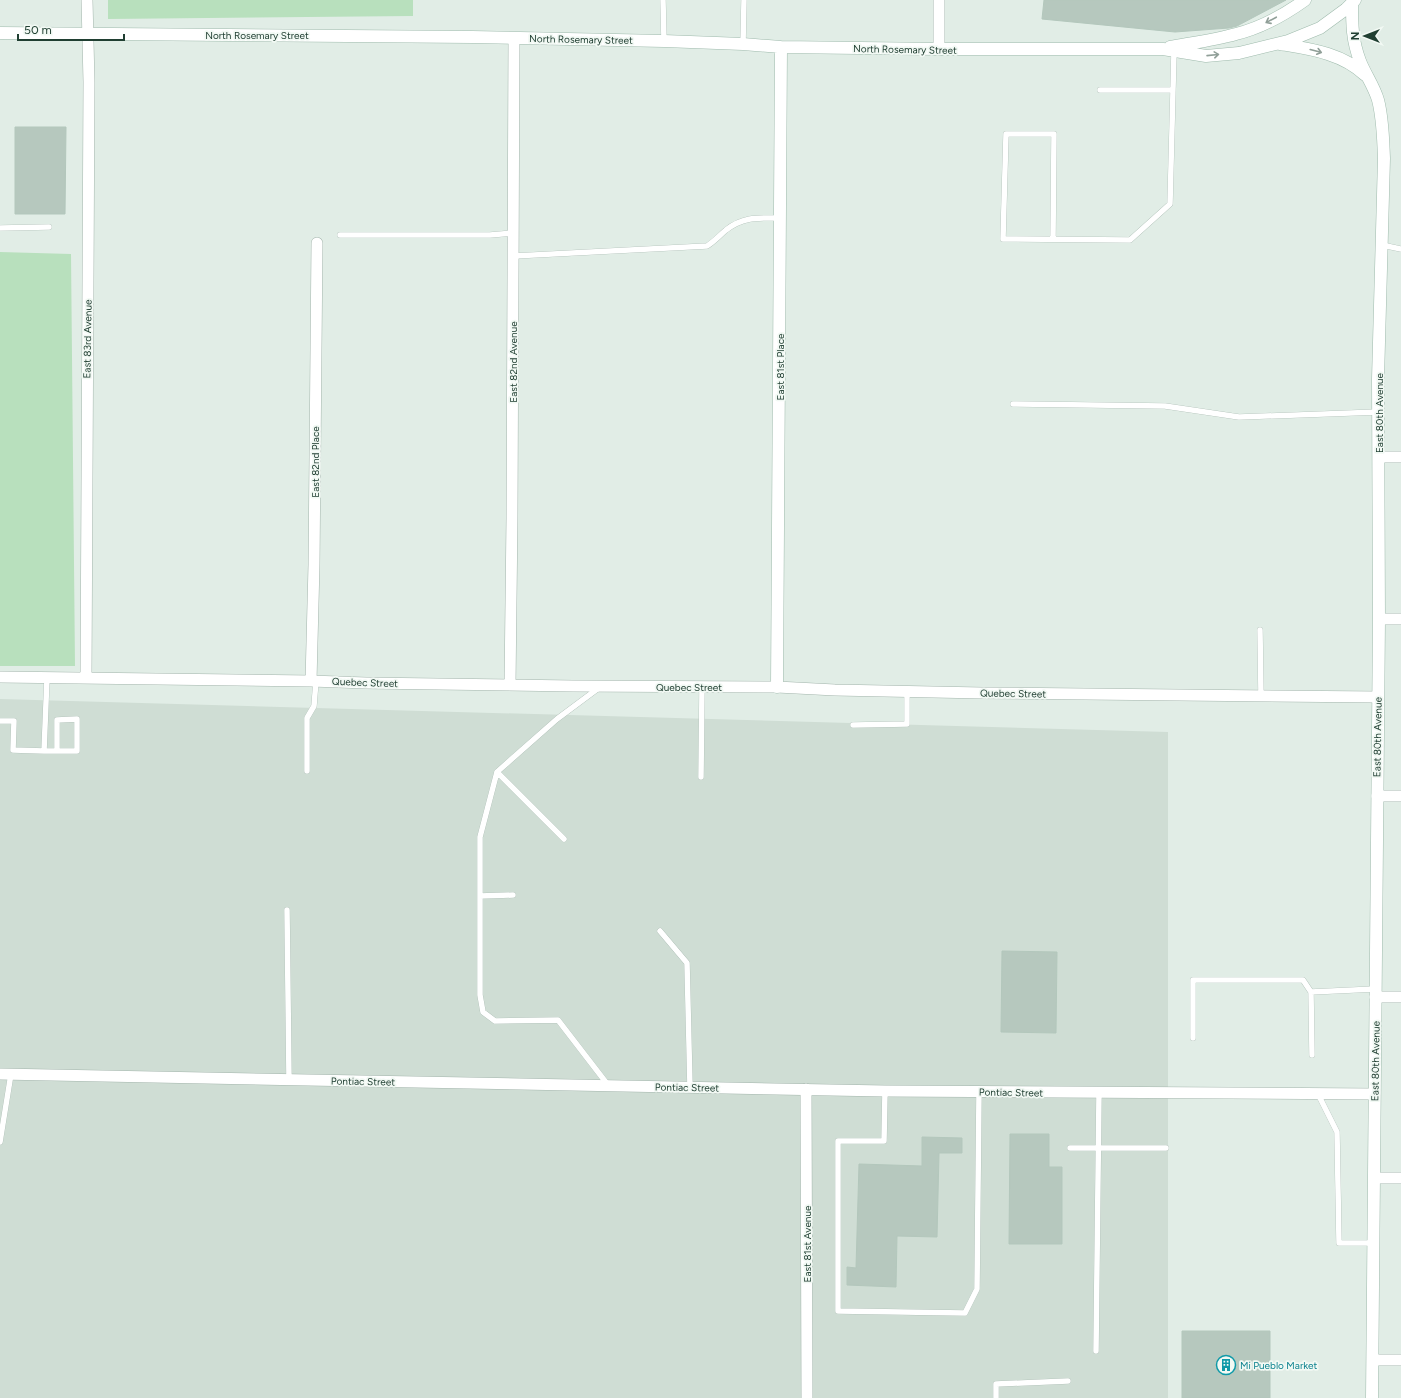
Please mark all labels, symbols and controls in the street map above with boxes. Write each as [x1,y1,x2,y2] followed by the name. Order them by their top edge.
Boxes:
[18,16,124,42] scale bar
[1345,16,1385,56] north arrow
[1266,17,1278,25] one-way arrow
[24,23,52,37] text: 50 m
[205,29,309,42] street label: North Rosemary Street
[529,32,633,47] street label: North Rosemary Street
[1349,32,1362,40] text: N
[853,42,957,57] street label: North Rosemary Street
[1310,47,1323,55] one-way arrow
[1206,52,1219,59] one-way arrow
[80,299,95,379] street label: East 83rd Avenue
[507,321,520,403] street label: East 82nd Avenue
[774,333,787,401] street label: East 81st Place
[1373,372,1386,453] street label: East 80th Avenue
[309,426,322,498] street label: East 82nd Place
[332,675,398,690] street label: Quebec Street
[656,681,722,694] street label: Quebec Street
[980,686,1046,701] street label: Quebec Street
[1370,696,1385,777] street label: East 80th Avenue
[1368,1020,1383,1101] street label: East 80th Avenue
[331,1074,395,1089] street label: Pontiac Street
[655,1080,719,1095] street label: Pontiac Street
[979,1085,1043,1100] street label: Pontiac Street
[801,1205,814,1282] street label: East 81st Avenue
[1215,1354,1237,1376] building icon: Mi Pueblo Market
[1240,1359,1318,1372] place label: Mi Pueblo Market

